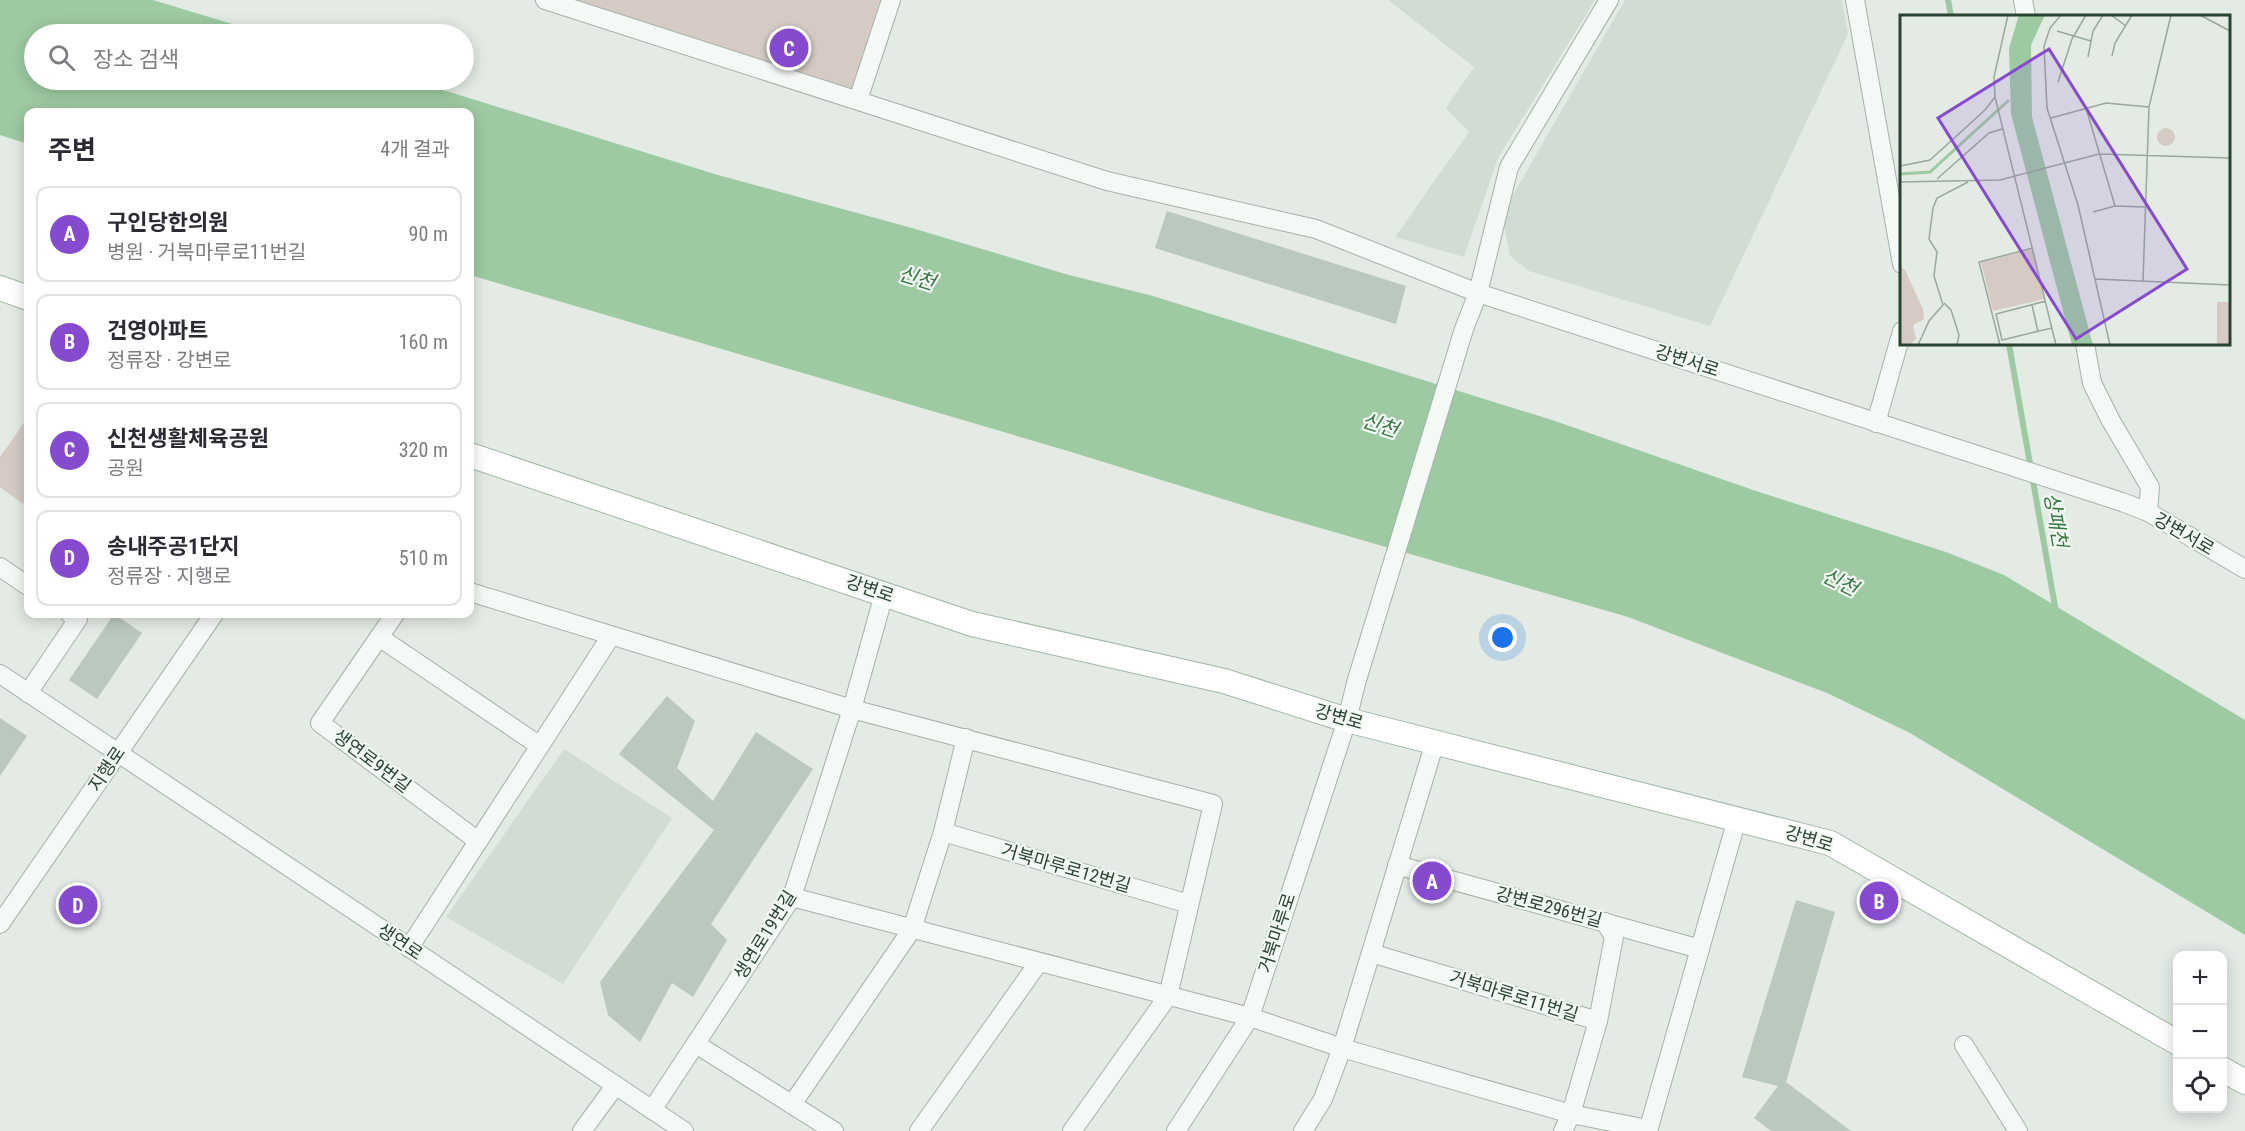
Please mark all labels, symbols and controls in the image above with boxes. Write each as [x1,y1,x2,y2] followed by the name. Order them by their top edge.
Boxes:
[1900,15,2230,345] inset map
[24,24,474,90] search box
[770,26,808,70] pin: C
[45,41,78,74] icon: search
[93,47,179,72] text: 장소 검색
[48,135,96,165] text: 주변
[380,137,450,161] text: 4개 결과
[107,210,228,235] text: 구인당한의원
[64,222,75,246] text: A
[409,222,448,246] text: 90 m
[107,240,306,264] text: 병원 · 거북마루로11번길
[896,261,941,296] water label: 신천
[107,318,208,343] text: 건영아파트
[64,330,75,354] text: B
[399,330,448,354] text: 160 m
[1652,340,1722,381] street label: 강변서로
[107,348,231,372] text: 정류장 · 강변로
[1359,408,1404,443] water label: 신천
[107,426,269,451] text: 신천생활체육공원
[64,438,75,462] text: C
[399,438,448,462] text: 320 m
[107,456,144,480] text: 공원
[2039,491,2073,552] water label: 상패천
[2150,508,2218,559] street label: 강변서로
[107,534,240,559] text: 송내주공1단지
[64,546,75,570] text: D
[399,546,448,570] text: 510 m
[1818,563,1864,602] water label: 신천
[107,564,231,588] text: 정류장 · 지행로
[843,571,897,607] street label: 강변로
[1488,623,1517,652] your location
[1312,700,1366,733] street label: 강변로
[329,725,415,797] street label: 생연로9번길
[84,742,129,795] street label: 지행로
[1782,821,1836,856] street label: 강변로
[999,839,1133,896] street label: 거북마루로12번길
[1412,858,1452,904] pin: A
[1860,878,1898,924] pin: B
[58,882,98,928] pin: D
[1494,882,1605,931] street label: 강변로296번길
[729,887,800,983] street label: 생연로19번길
[1254,890,1299,975] street label: 거북마루로
[374,919,427,964] street label: 생연로
[2173,951,2227,1113] map controls
[2173,951,2227,1005] button: +
[1447,966,1581,1025] street label: 거북마루로11번길
[2173,1005,2227,1059] button: −
[2173,1059,2227,1113] button: locate

